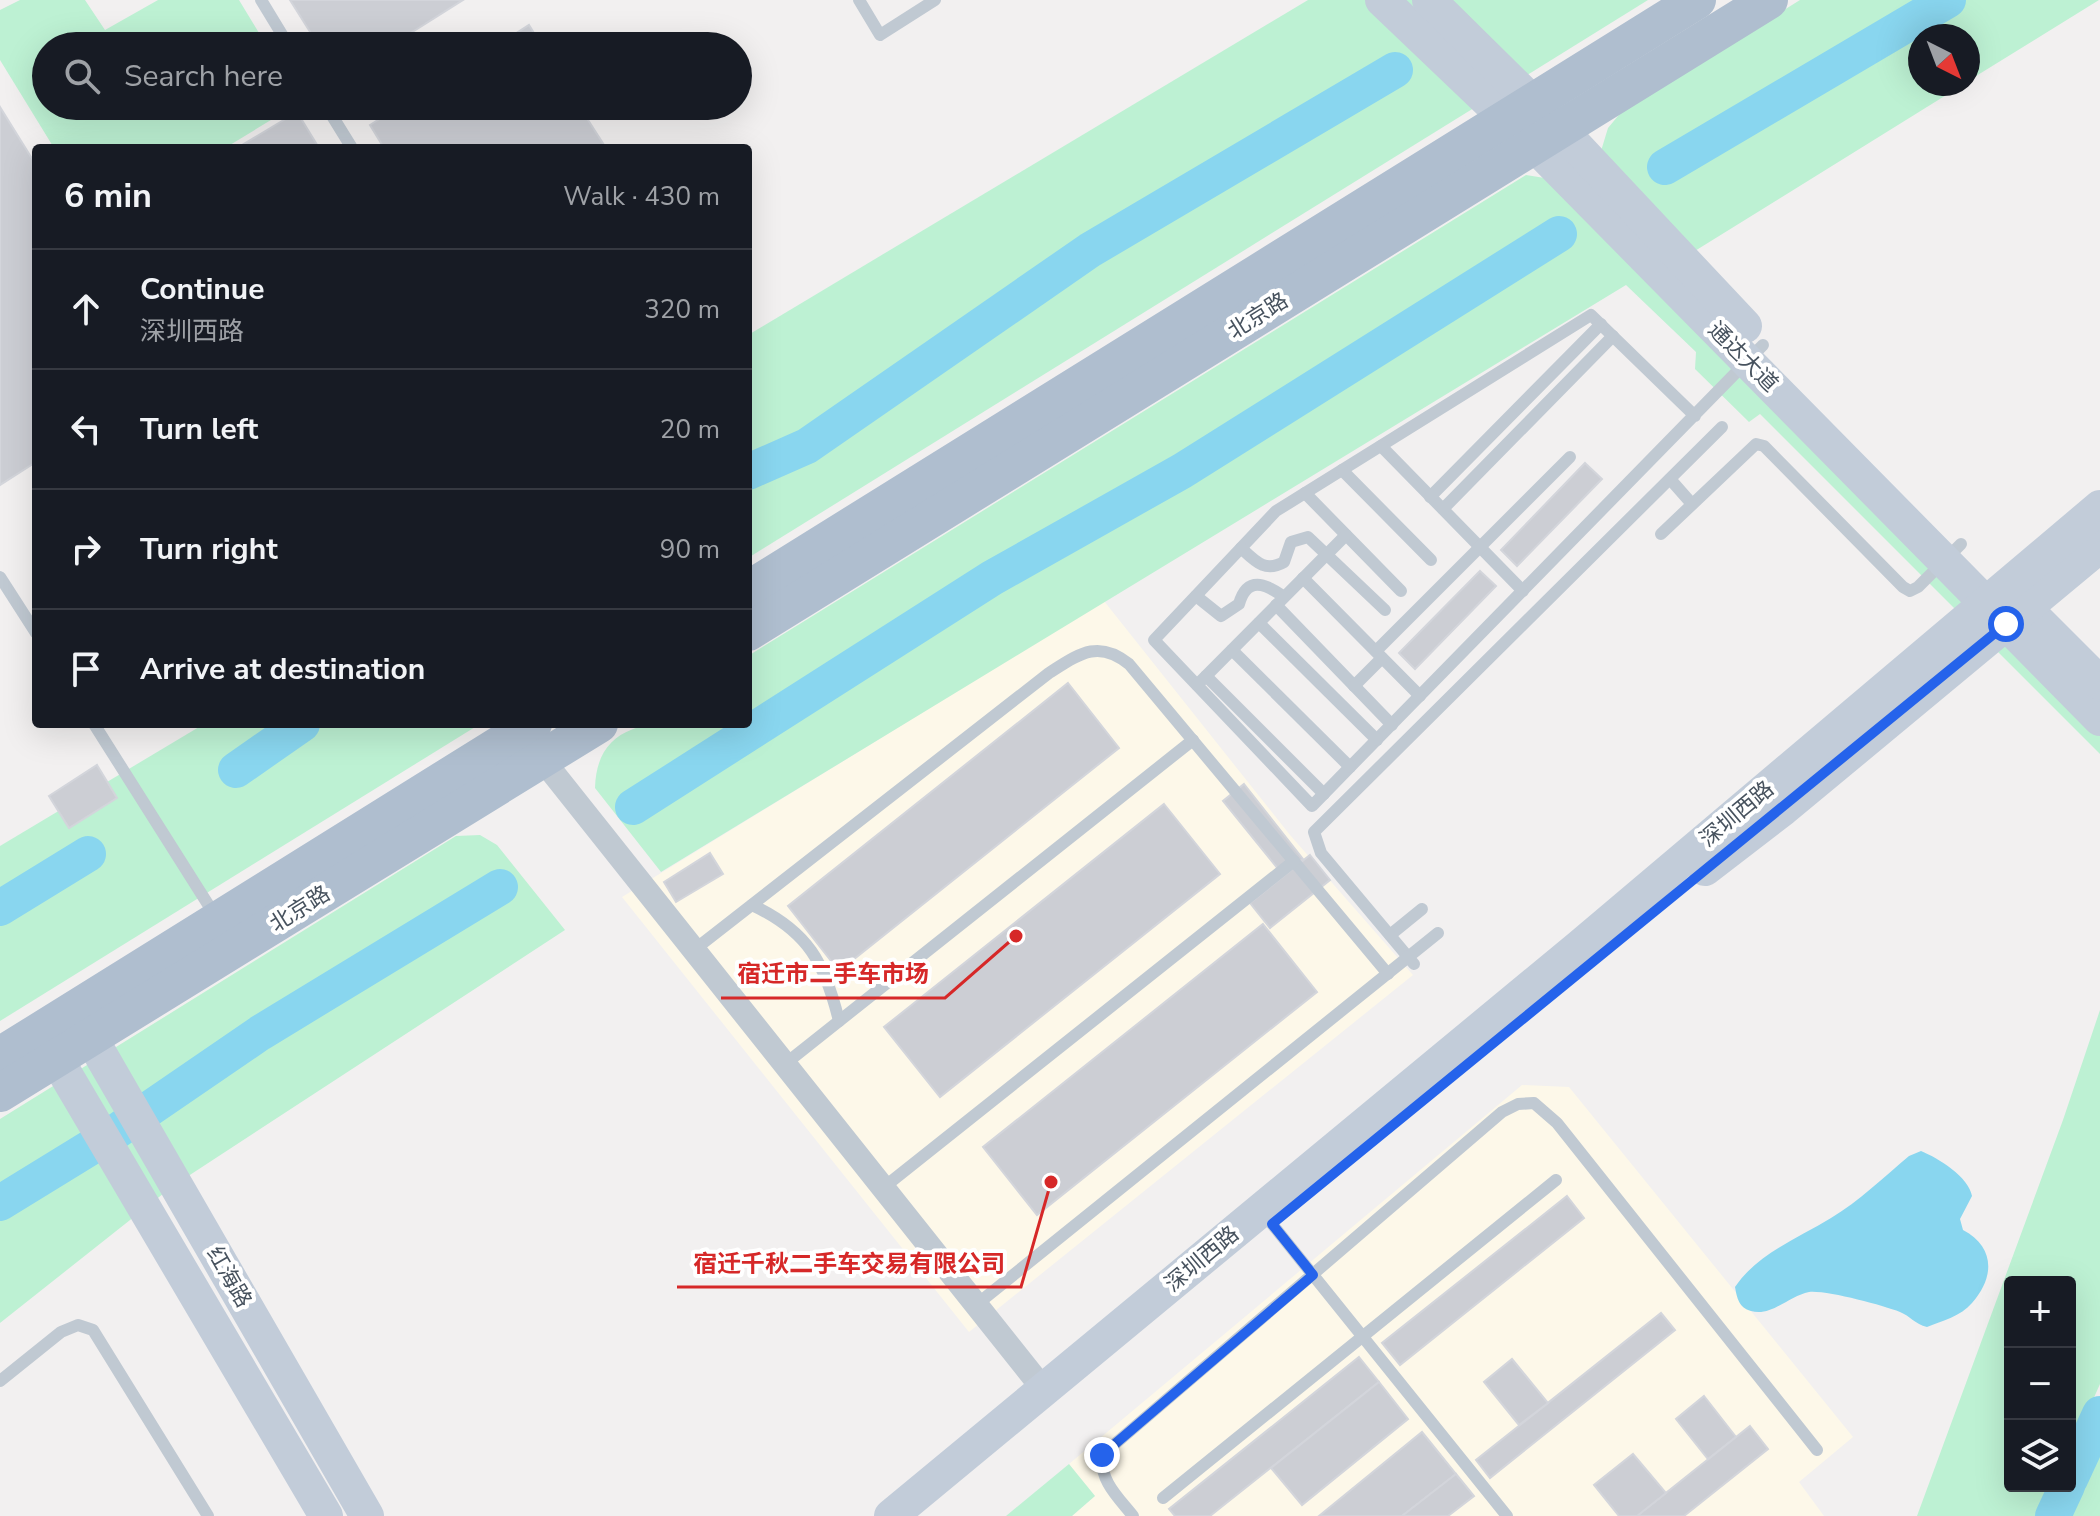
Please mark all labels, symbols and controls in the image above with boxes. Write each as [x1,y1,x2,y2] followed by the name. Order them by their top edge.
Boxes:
[1908,24,1980,96] north arrow
[32,32,752,120] search box
[60,54,104,98] icon: search
[124,56,283,97] text: Search here
[64,173,152,219] text: 6 min
[563,179,720,214] text: Walk · 430 m
[140,269,265,310] text: Continue
[1222,286,1294,346] street label: 北京路
[64,287,108,331] icon: ahead
[644,292,720,327] text: 320 m
[140,314,244,349] text: 深圳西路
[1701,315,1785,399] street label: 通达大道
[64,407,108,451] icon: left
[140,409,258,450] text: Turn left
[660,412,720,447] text: 20 m
[64,527,108,571] icon: right
[140,529,278,570] text: Turn right
[660,532,720,567] text: 90 m
[1988,606,2024,642] route start
[64,647,108,691] icon: arrive
[140,649,425,690] text: Arrive at destination
[1694,774,1780,854] street label: 深圳西路
[264,879,336,939] street label: 北京路
[721,950,945,998] callout: 宿迁市二手车市场
[737,958,929,990] text: 宿迁市二手车市场
[1159,1219,1245,1299] street label: 深圳西路
[677,1239,1021,1287] callout: 宿迁千秋二手车交易有限公司
[200,1241,258,1313] street label: 红海路
[693,1248,1005,1280] text: 宿迁千秋二手车交易有限公司
[2004,1276,2076,1492] map controls
[2004,1276,2076,1348] button: +
[2004,1348,2076,1420] button: −
[2004,1420,2076,1492] button: layers
[1084,1437,1120,1473] route end

